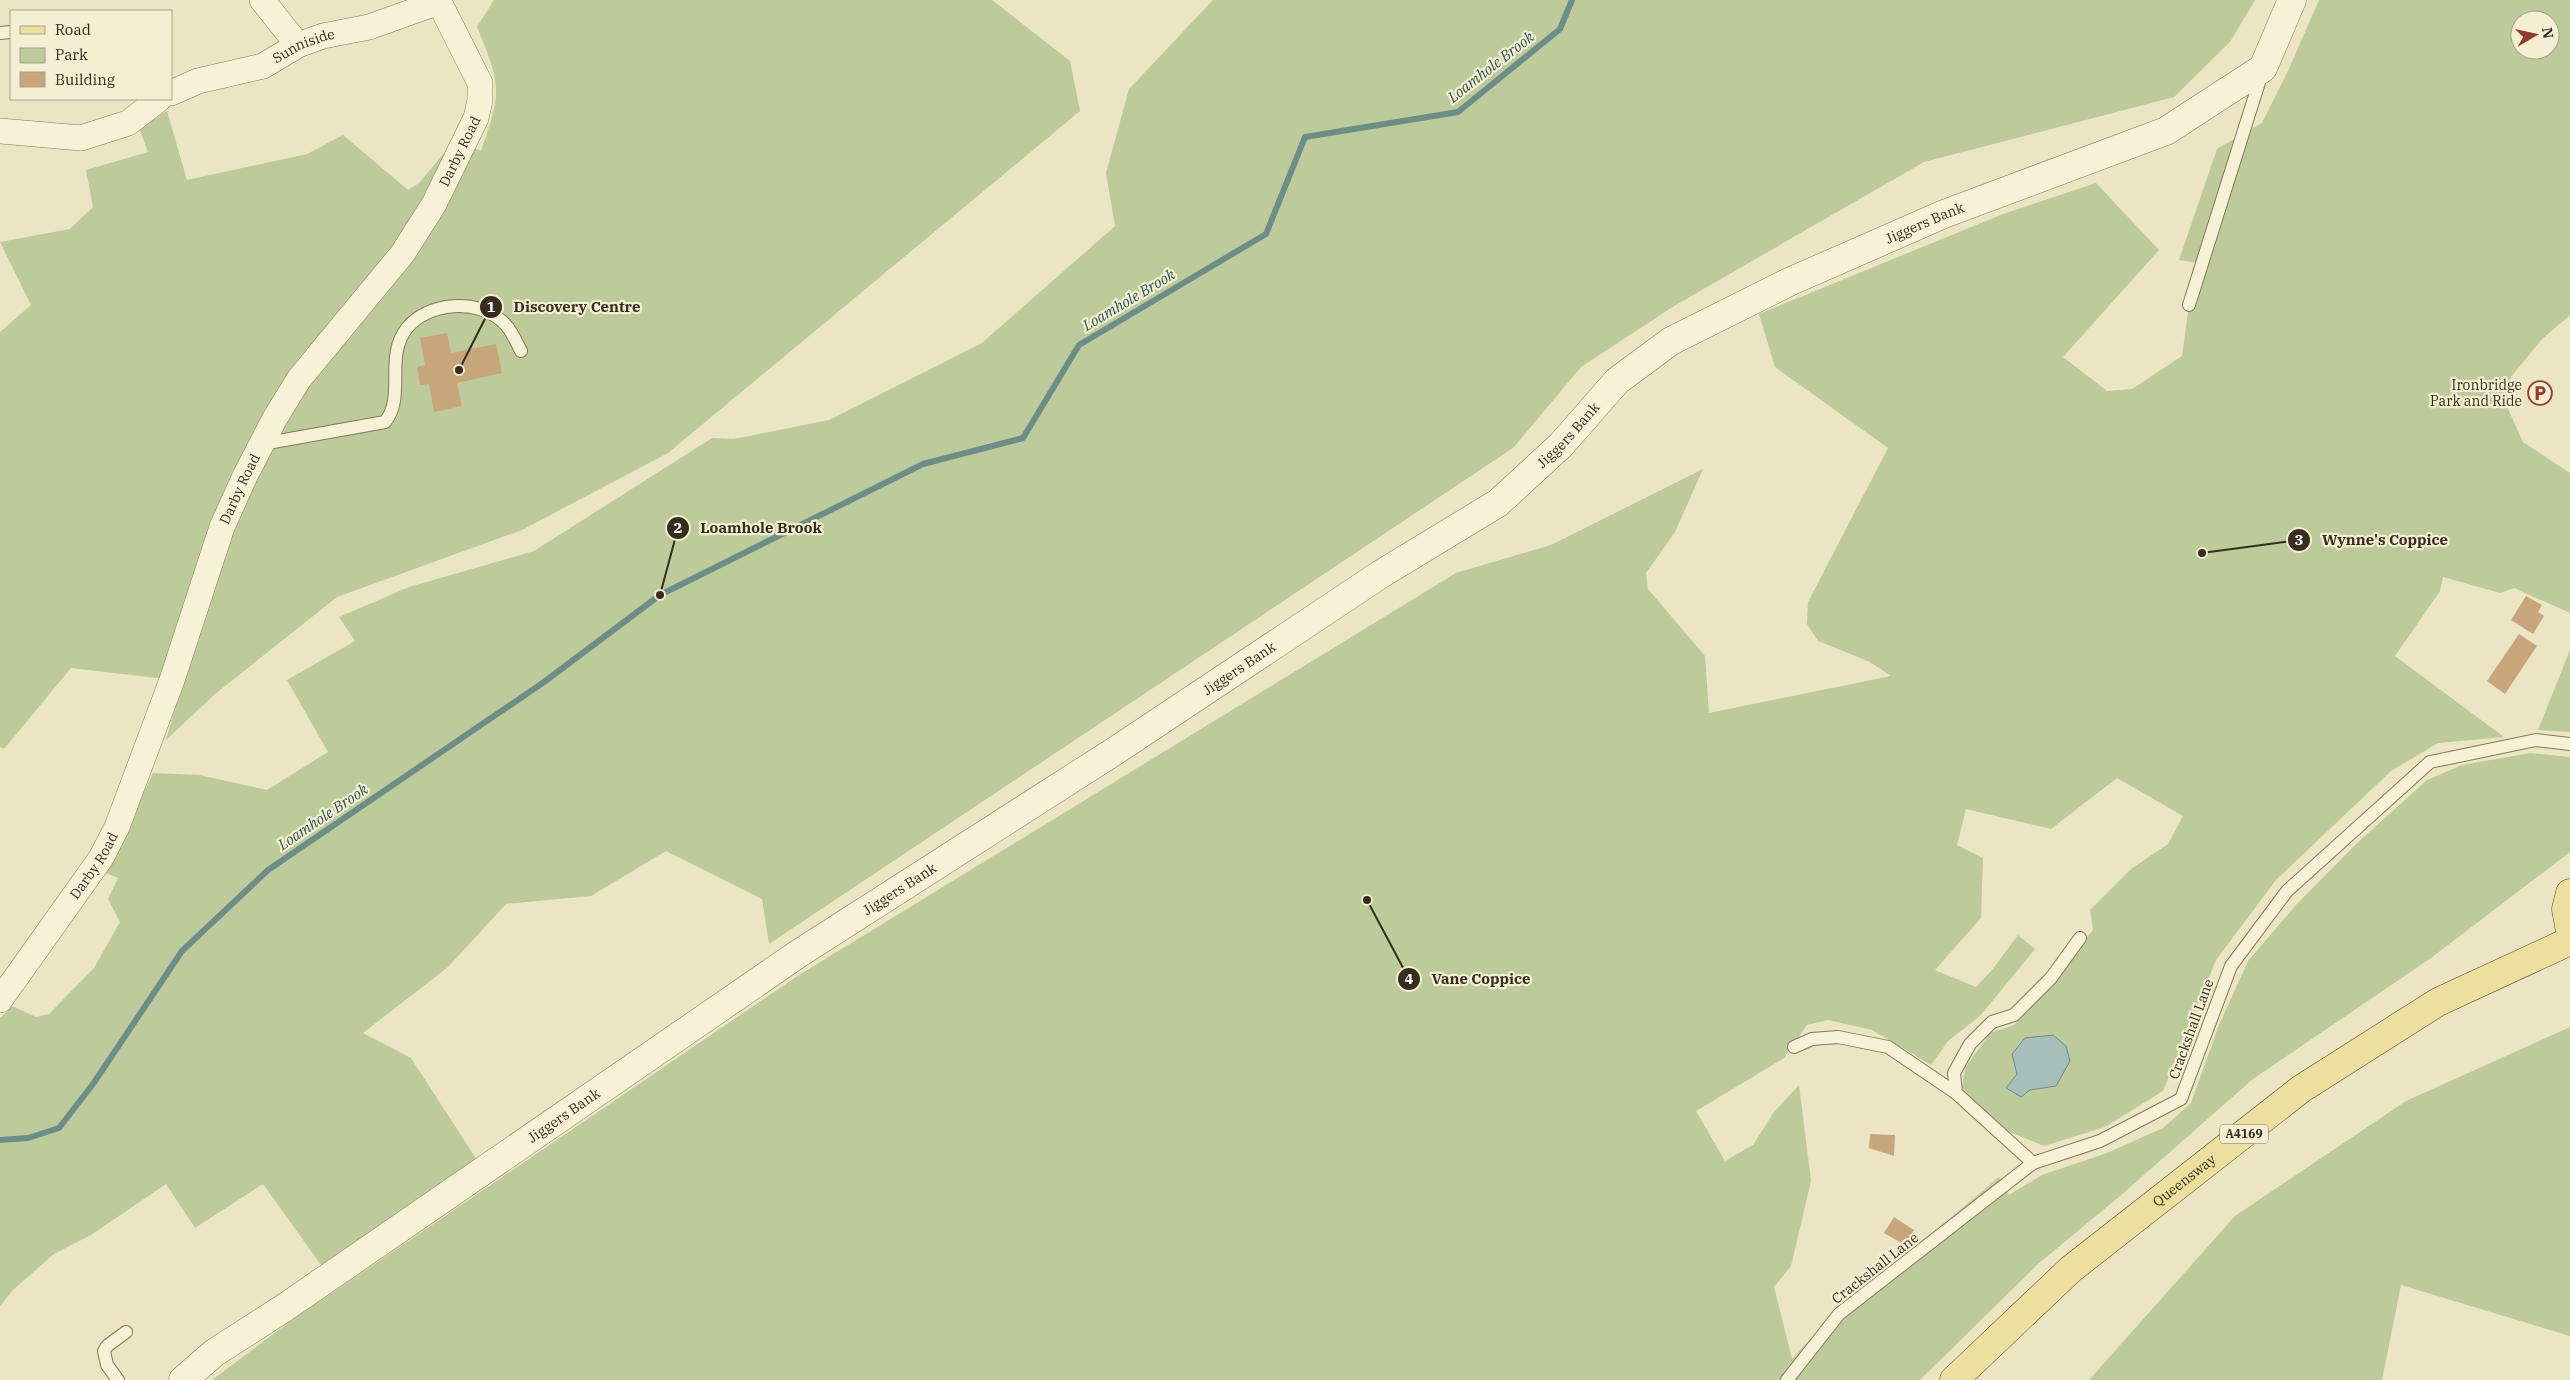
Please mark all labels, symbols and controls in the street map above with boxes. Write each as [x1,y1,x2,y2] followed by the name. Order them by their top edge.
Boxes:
[10,10,172,100] legend
[2510,10,2560,60] north arrow
[55,20,91,39] text: Road
[269,25,336,67] street label: Sunniside
[2538,26,2558,40] text: N
[1443,27,1538,107] water label: Loamhole Brook
[55,45,88,64] text: Park
[55,70,115,89] text: Building
[435,113,485,190] street label: Darby Road
[1882,198,1967,248] street label: Jiggers Bank
[1078,264,1178,335] water label: Loamhole Brook
[479,292,650,322] callout: Discovery Centre
[486,297,496,316] text: 1
[514,297,640,316] text: Discovery Centre
[2430,376,2522,410] place label: Ironbridge Park and Ride
[2527,380,2553,406] parking icon: Ironbridge Park and Ride
[1533,398,1604,472] street label: Jiggers Bank
[215,450,264,527] street label: Darby Road
[666,513,832,543] callout: Loamhole Brook
[673,518,683,537] text: 2
[700,518,822,537] text: Loamhole Brook
[2287,525,2458,555] callout: Wynne's Coppice
[2294,530,2304,549] text: 3
[2322,530,2448,549] text: Wynne's Coppice
[1199,637,1280,699] street label: Jiggers Bank
[273,779,371,854] water label: Loamhole Brook
[66,829,122,903] street label: Darby Road
[859,858,940,919] street label: Jiggers Bank
[1396,964,1540,994] callout: Vane Coppice
[1404,969,1414,988] text: 4
[1432,969,1530,988] text: Vane Coppice
[2165,976,2217,1082] street label: Crackshall Lane
[524,1084,604,1147] street label: Jiggers Bank
[2220,1124,2268,1144] road number: A4169
[2149,1150,2220,1211] street label: Queensway
[1828,1228,1922,1308] street label: Crackshall Lane

